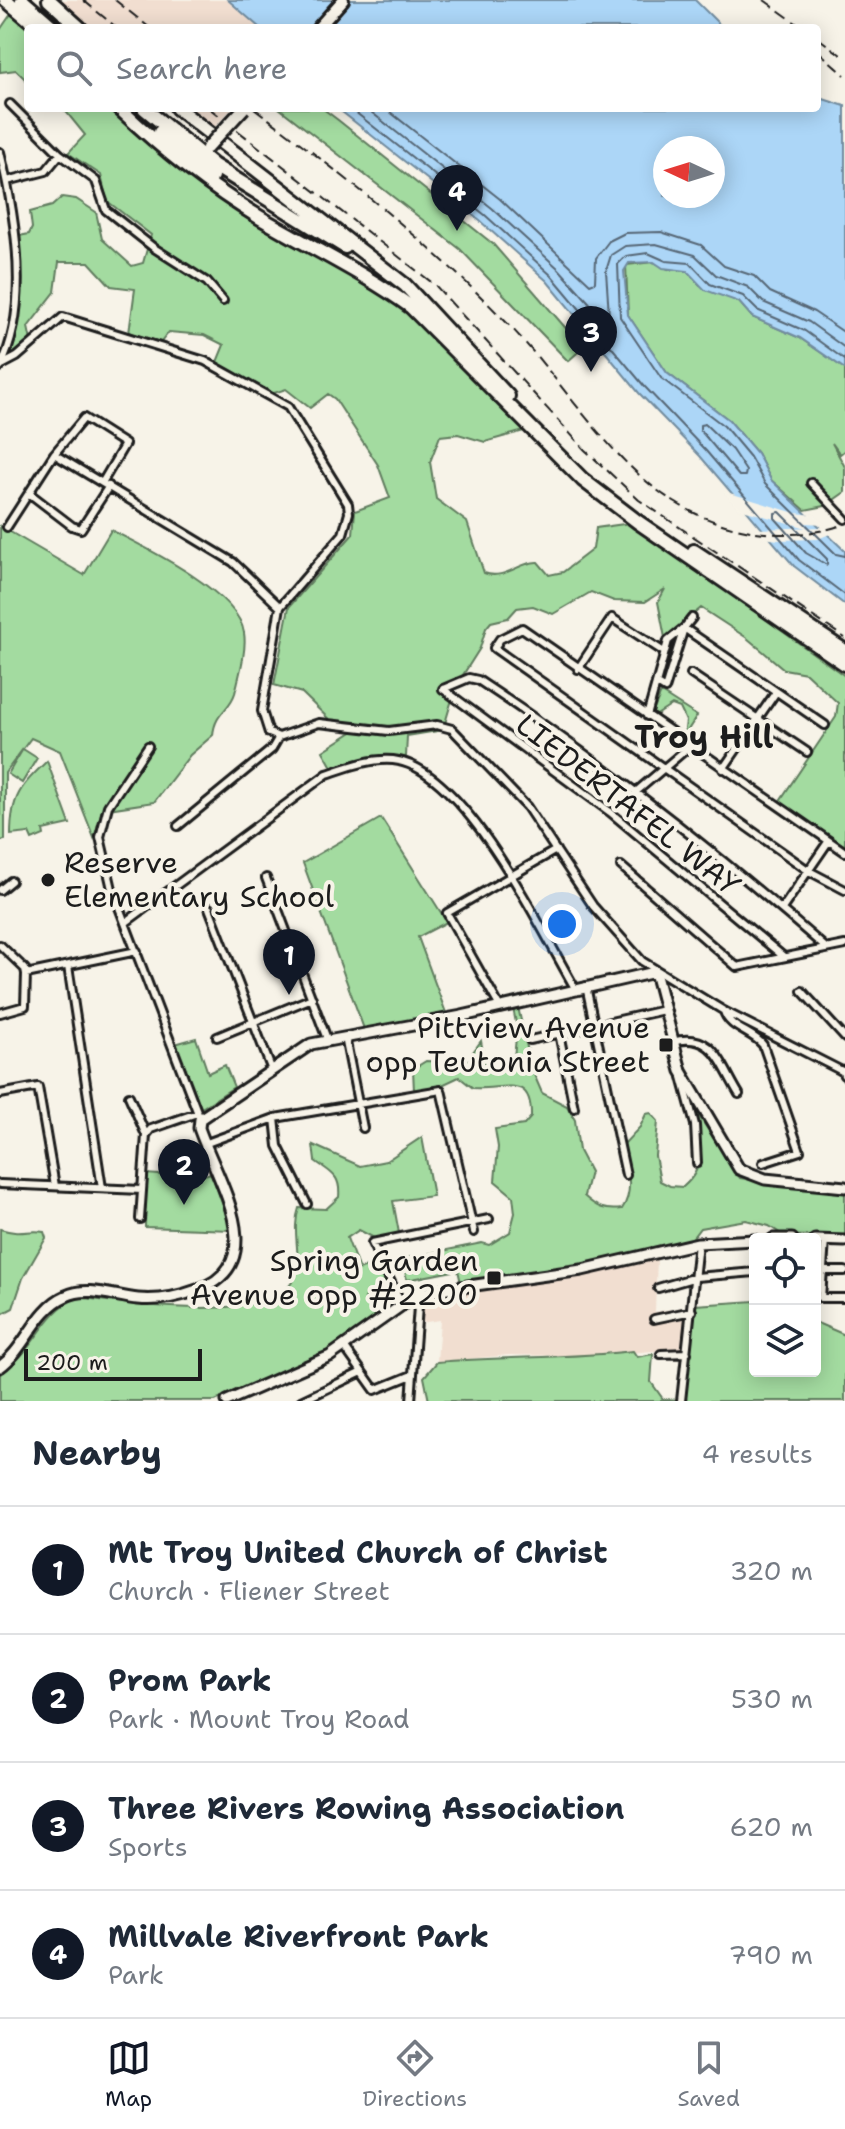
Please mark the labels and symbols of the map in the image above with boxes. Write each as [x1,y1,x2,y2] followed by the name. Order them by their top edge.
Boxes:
[653,136,725,208] north arrow
[431,165,483,231] pin: 4
[565,306,617,372] pin: 3
[508,704,749,905] street label: LIEDERTAFEL WAY
[634,715,774,758] district label: Troy Hill
[64,842,334,917] place label: Reserve Elementary School
[39,871,57,889] marker: Reserve Elementary School
[542,904,582,944] your location
[263,929,315,995] pin: 1
[366,1007,650,1082] place label: Pittview Avenue opp Teutonia Street
[657,1036,675,1054] marker: Pittview Avenue opp Teutonia Street
[158,1139,210,1205] pin: 2
[190,1240,478,1315] place label: Spring Garden Avenue opp #2200
[485,1269,503,1287] marker: Spring Garden Avenue opp #2200
[24,1345,202,1381] scale bar

